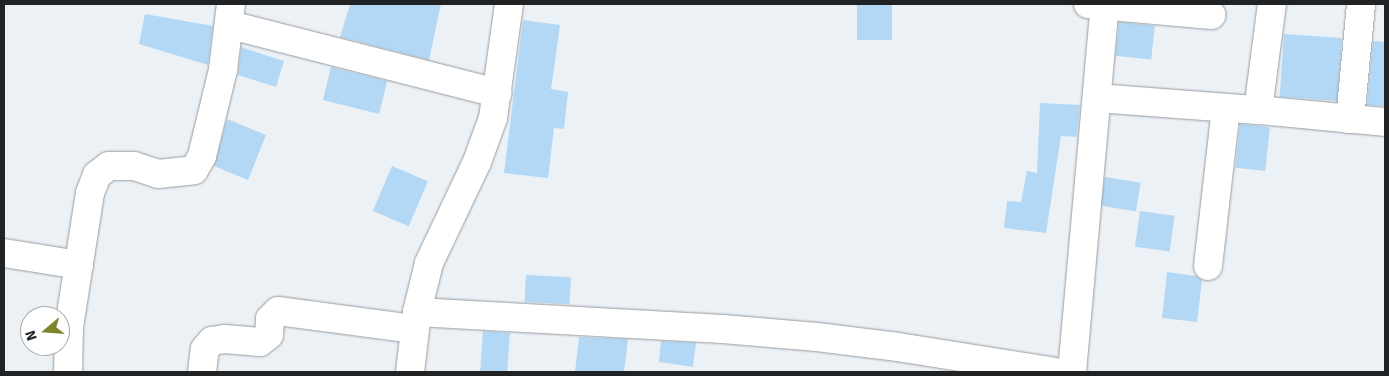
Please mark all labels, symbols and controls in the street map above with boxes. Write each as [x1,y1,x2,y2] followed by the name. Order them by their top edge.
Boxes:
[20,306,70,356] north arrow
[22,328,41,343] text: N

